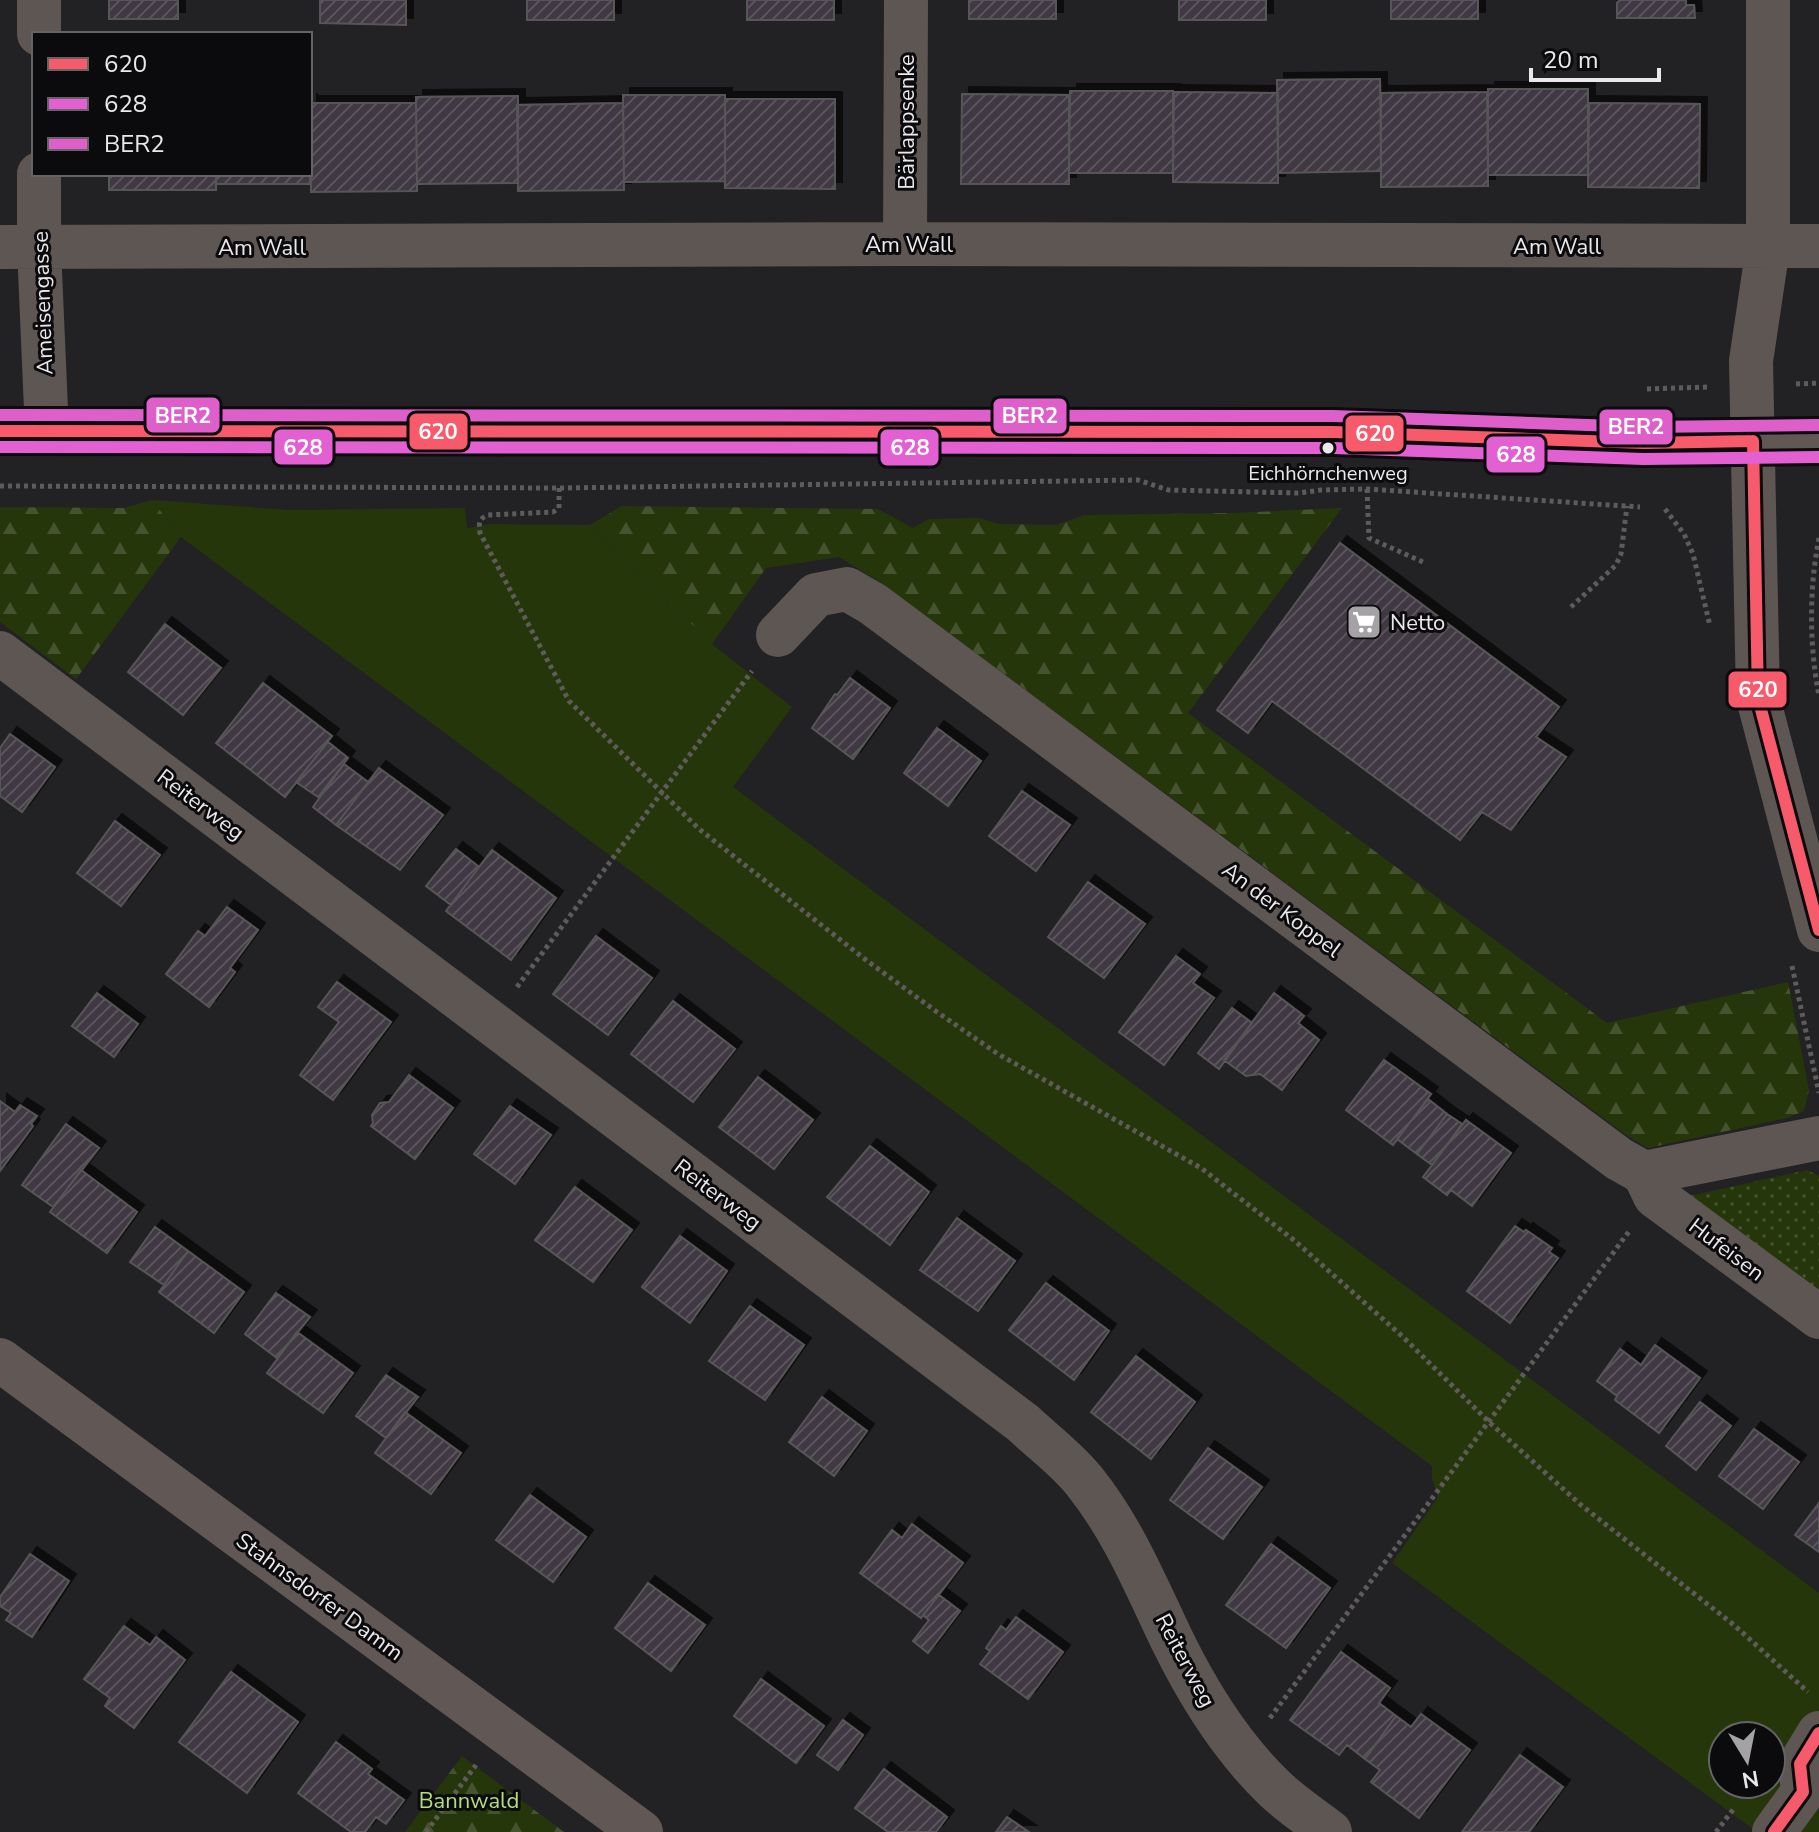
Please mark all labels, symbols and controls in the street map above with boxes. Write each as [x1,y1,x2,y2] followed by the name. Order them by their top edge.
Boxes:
[32,32,312,176] legend
[1531,32,1659,82] scale bar
[1543,44,1599,76] text: 20 m
[104,48,147,80] text: 620
[892,54,922,190] street label: Bärlappsenke
[104,88,147,120] text: 628
[104,128,165,160] text: BER2
[865,230,954,260] street label: Am Wall
[25,231,61,375] street label: Ameisengasse
[1513,232,1602,262] street label: Am Wall
[218,233,307,263] street label: Am Wall
[145,396,221,434] line badge: BER2
[992,397,1068,435] line badge: BER2
[155,401,211,431] text: BER2
[1002,401,1058,431] text: BER2
[1598,408,1674,446] line badge: BER2
[408,412,469,451] line badge: 620
[1608,412,1664,442] text: BER2
[1344,414,1405,453] line badge: 620
[418,417,458,447] text: 620
[1355,419,1395,449] text: 620
[273,428,334,466] line badge: 628
[879,428,940,467] line badge: 628
[283,433,323,463] text: 628
[890,433,930,463] text: 628
[1485,435,1546,474] line badge: 628
[1320,440,1336,456] marker: Eichhörnchenweg
[1496,440,1536,470] text: 628
[1248,460,1408,487] place label: Eichhörnchenweg
[1345,603,1383,641] supermarket icon: Netto
[1390,608,1445,638] place label: Netto
[1727,670,1788,709] line badge: 620
[1738,675,1778,705] text: 620
[151,762,250,847] street label: Reiterweg
[1216,855,1347,965] street label: An der Koppel
[668,1152,767,1237] street label: Reiterweg
[1682,1211,1770,1288] street label: Hufeisen
[230,1526,409,1668] street label: Stahnsdorfer Damm
[1148,1608,1222,1713] street label: Reiterweg
[1707,1720,1787,1800] north arrow
[1740,1763,1761,1795] text: N
[419,1786,519,1816] park label: Bannwald

